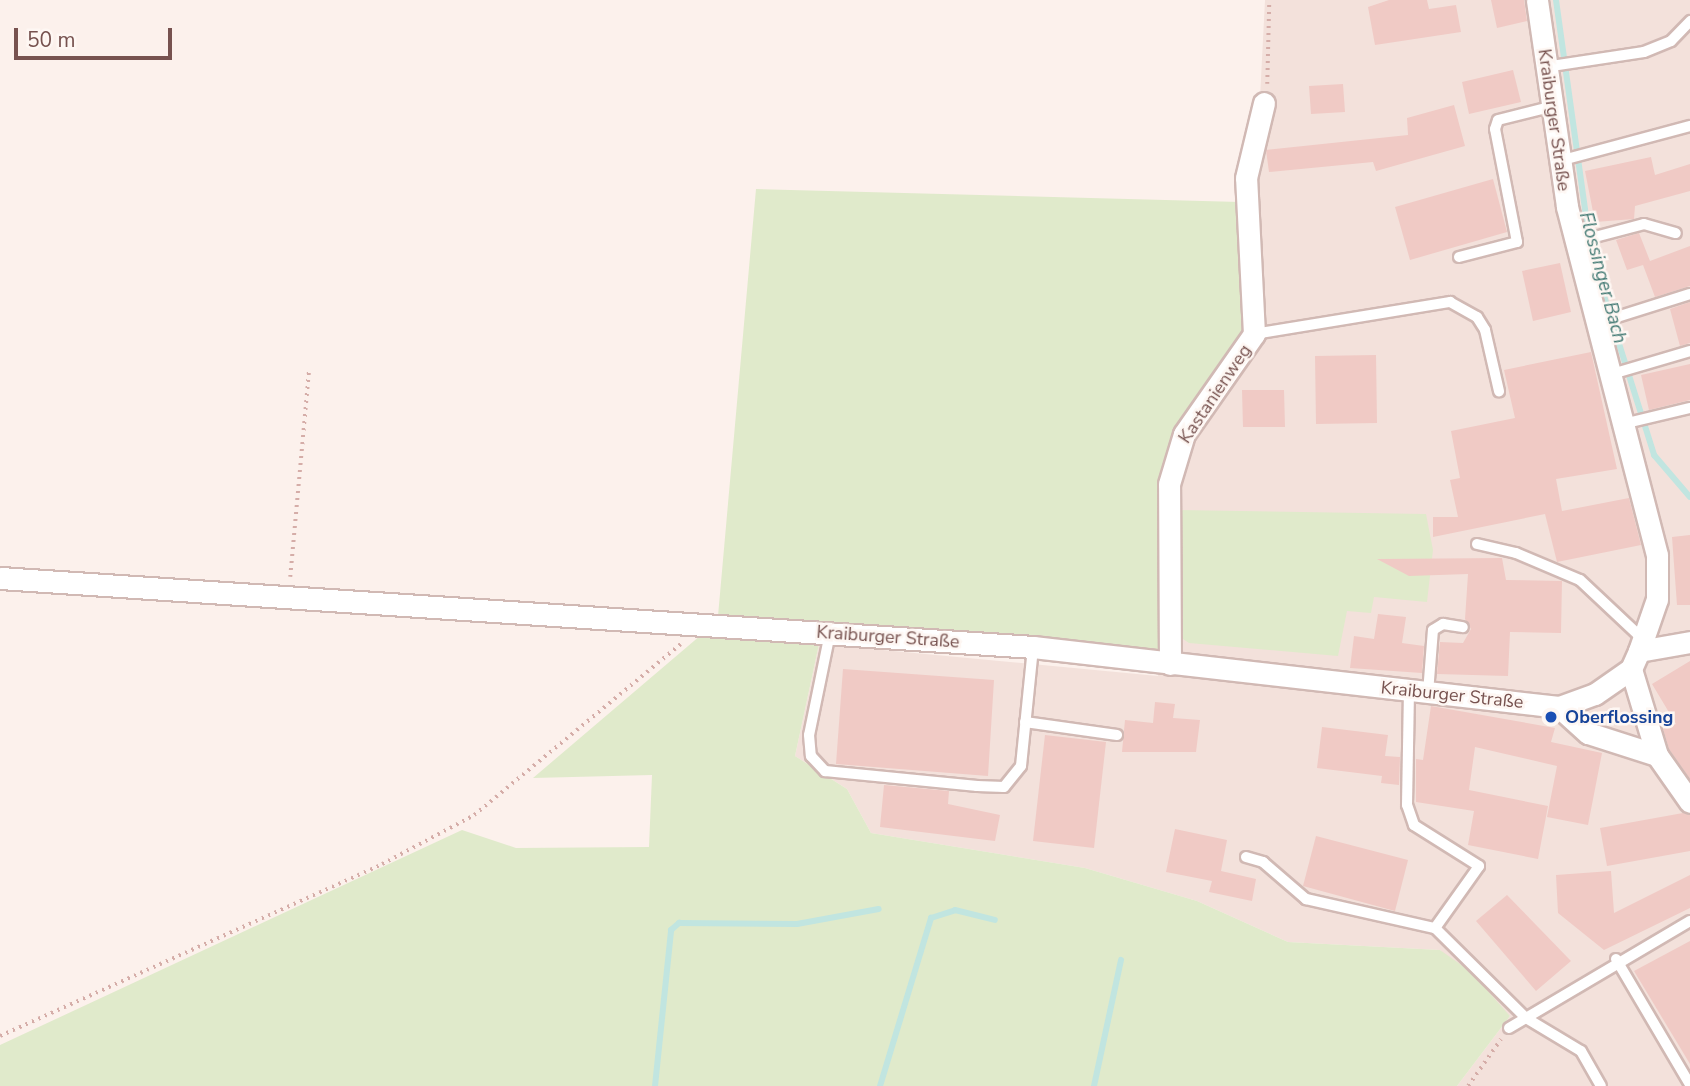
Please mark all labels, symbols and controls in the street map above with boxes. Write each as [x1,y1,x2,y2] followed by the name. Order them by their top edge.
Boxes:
[18,14,175,58] scale bar
[27,26,76,54] text: 50 m
[1533,48,1575,192] street label: Kraiburger Straße
[1573,210,1631,346] water label: Flossinger Bach
[1174,341,1256,447] street label: Kastanienweg
[816,621,960,653] street label: Kraiburger Straße
[1380,677,1524,713] street label: Kraiburger Straße
[1565,706,1673,728] place label: Oberflossing
[1543,709,1559,725] marker: Oberflossing

